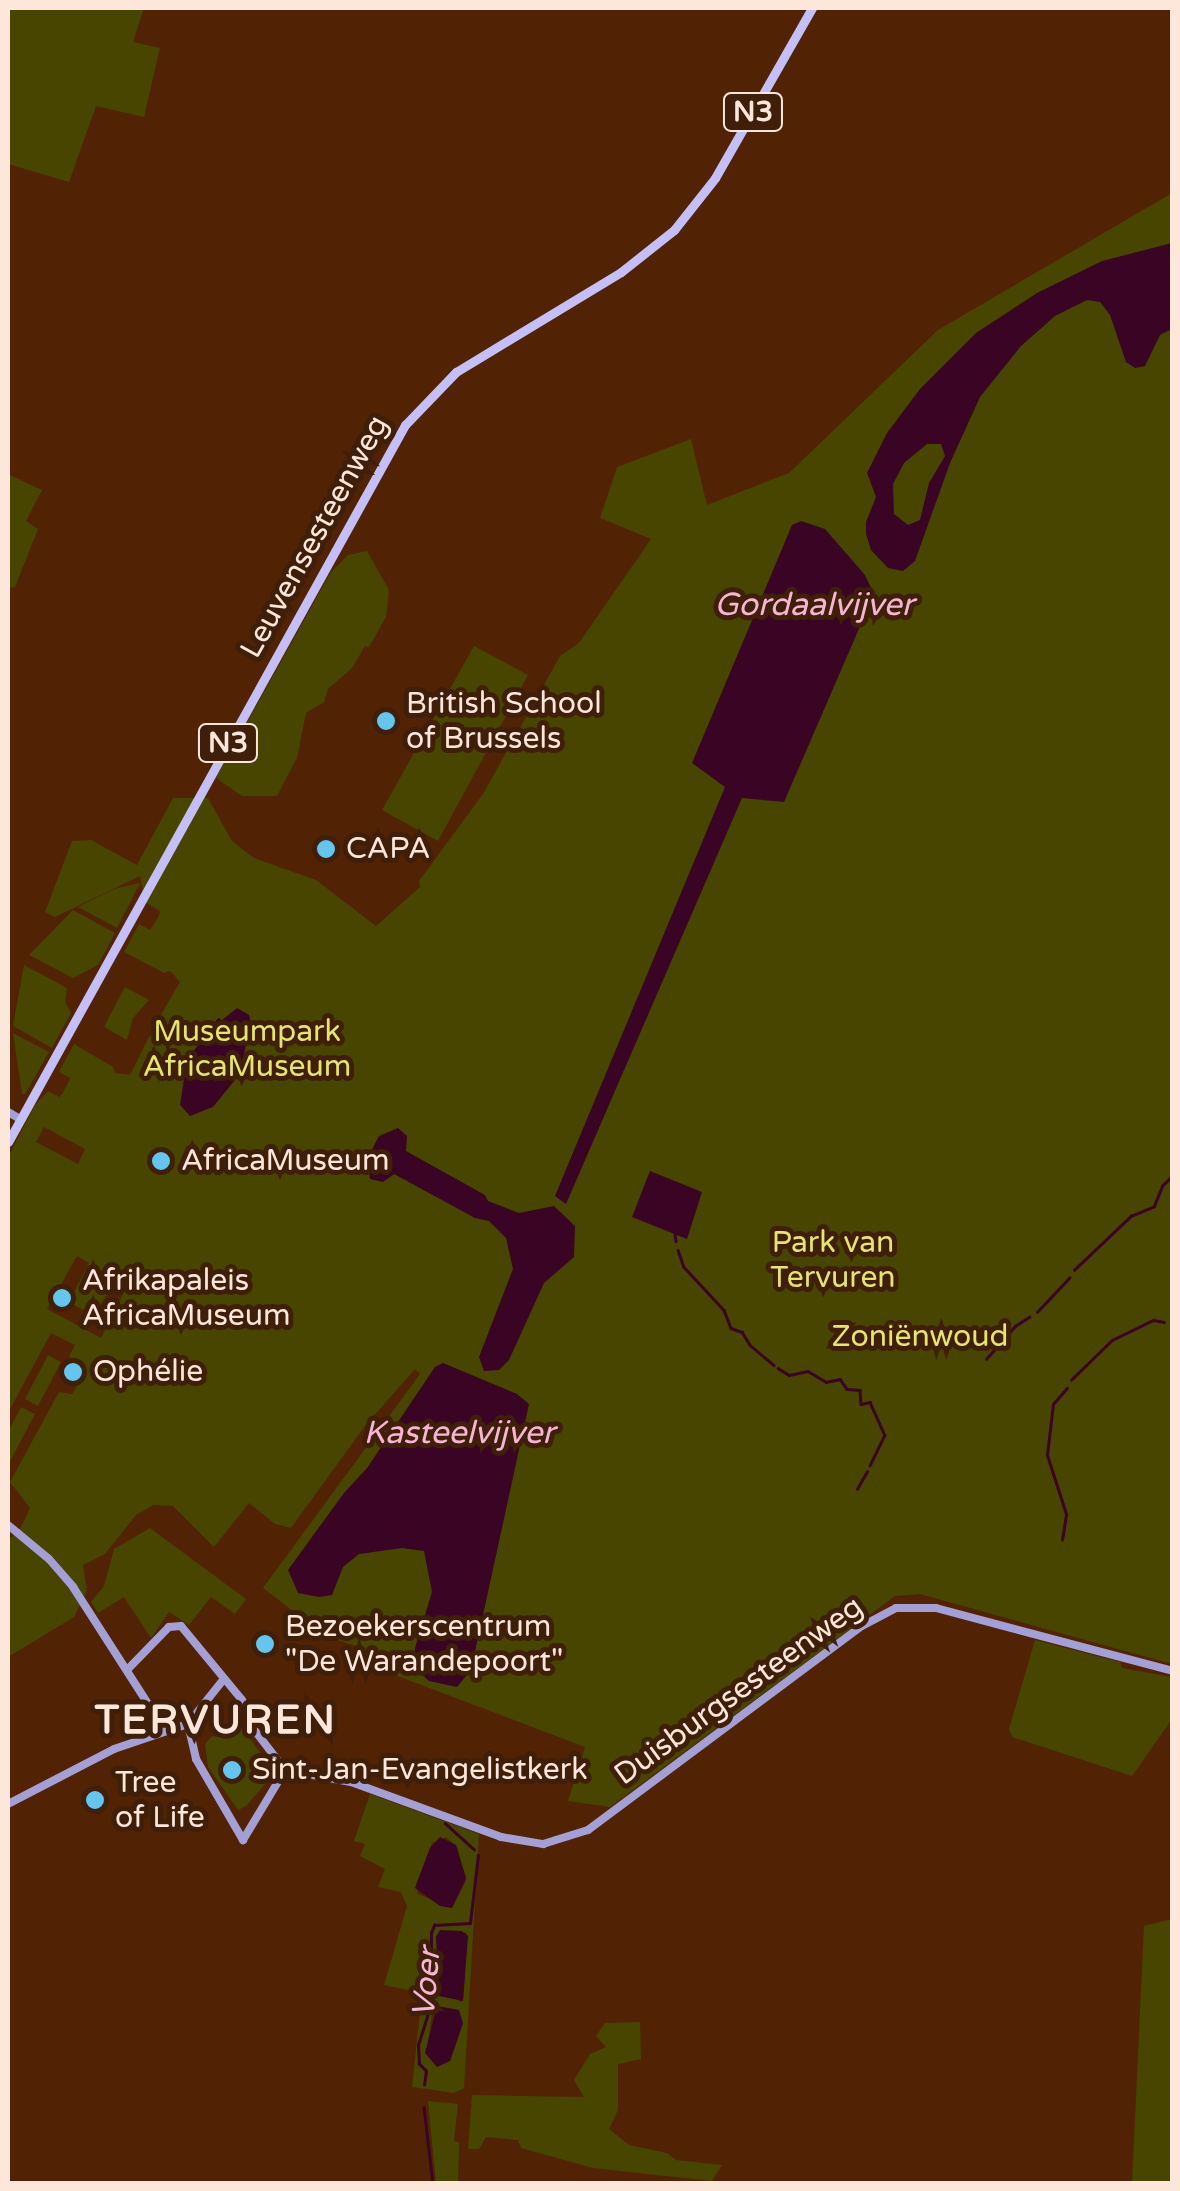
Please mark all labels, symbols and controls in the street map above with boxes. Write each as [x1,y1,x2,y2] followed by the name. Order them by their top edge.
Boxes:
[720,89,786,135] road number: N3
[233,409,397,665] street label: Leuvensesteenweg
[714,586,914,624] water label: Gordaalvijver
[406,686,602,756] place label: British School of Brussels
[375,710,397,732] marker: British School of Brussels
[196,720,260,766] road number: N3
[346,831,430,867] place label: CAPA
[315,838,337,860] marker: CAPA
[143,1014,351,1084] park label: Museumpark AfricaMuseum
[181,1143,390,1179] place label: AfricaMuseum
[150,1150,172,1172] marker: AfricaMuseum
[770,1225,896,1296] park label: Park van Tervuren
[82,1263,291,1334] place label: Afrikapaleis AfricaMuseum
[51,1287,73,1309] marker: Afrikapaleis AfricaMuseum
[831,1319,1009,1355] park label: Zoniënwoud
[93,1354,203,1390] place label: Ophélie
[62,1361,84,1383] marker: Ophélie
[363,1414,555,1452] water label: Kasteelvijver
[608,1589,870,1793] street label: Duisburgsesteenweg
[285,1609,563,1680] place label: Bezoekerscentrum "De Warandepoort"
[254,1633,276,1655] marker: Bezoekerscentrum "De Warandepoort"
[95,1696,337,1744] district label: TERVUREN
[252,1752,588,1788] place label: Sint-Jan-Evangelistkerk
[221,1759,243,1781] marker: Sint-Jan-Evangelistkerk
[115,1765,205,1836] place label: Tree of Life
[84,1789,106,1811] marker: Tree of Life
[405,1946,449,2020] water label: Voer

